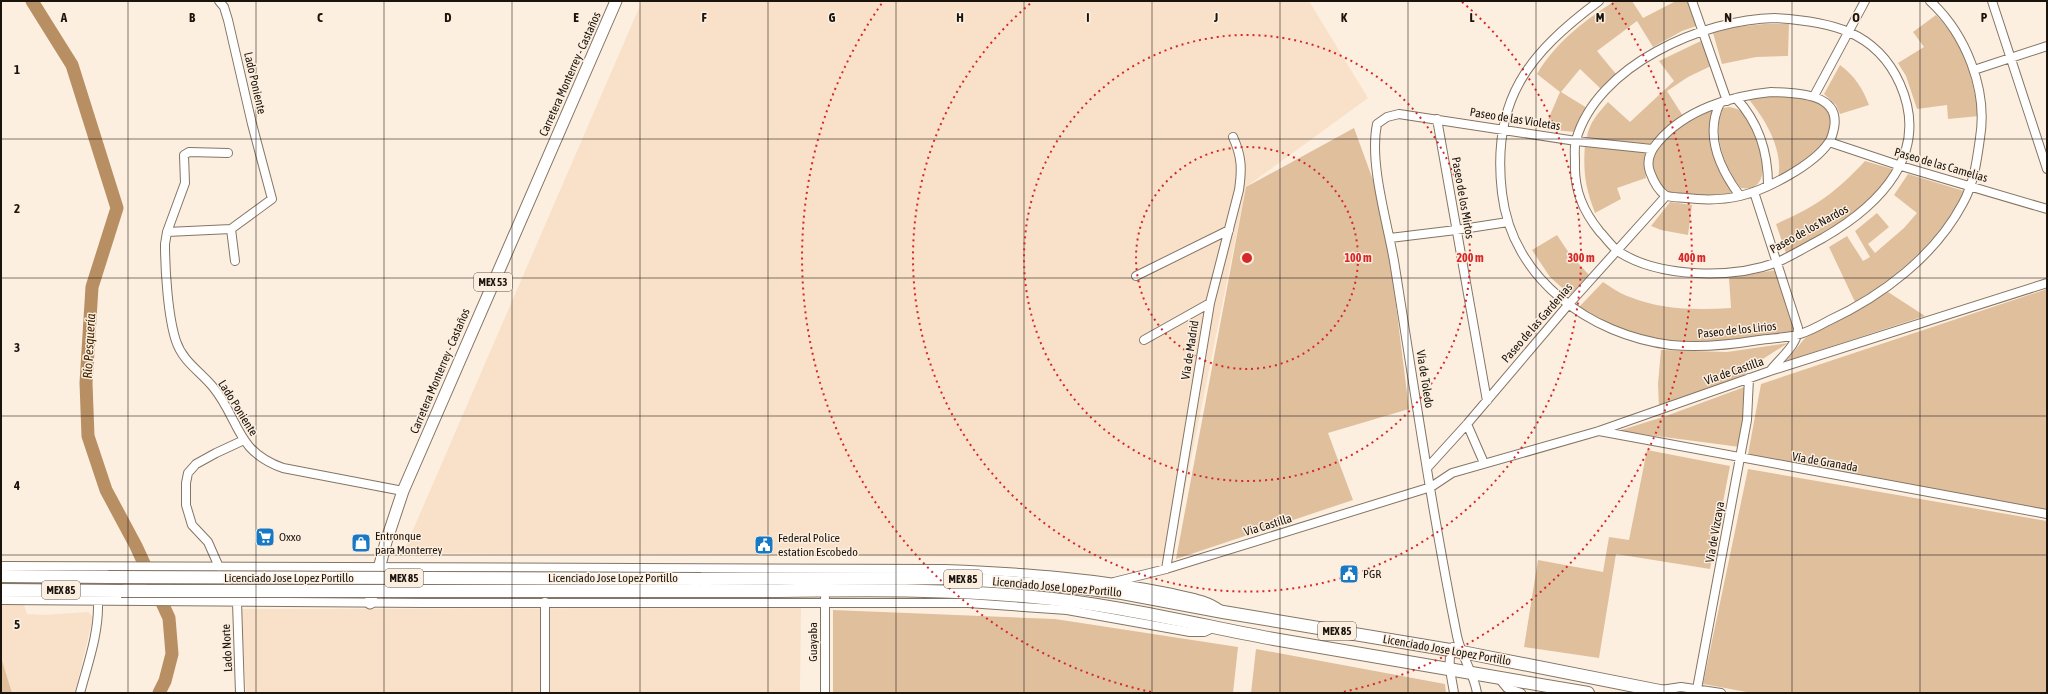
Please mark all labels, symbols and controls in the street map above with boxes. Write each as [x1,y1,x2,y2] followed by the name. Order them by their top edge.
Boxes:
[60,10,68,25] text: A
[189,10,196,25] text: B
[317,10,323,25] text: C
[444,10,452,25] text: D
[536,10,604,138] street label: Carretera Monterrey - Castaños
[573,10,579,25] text: E
[701,10,707,25] text: F
[829,10,836,25] text: G
[956,10,964,25] text: H
[1086,10,1090,25] text: I
[1213,10,1218,25] text: J
[1341,10,1348,25] text: K
[1469,10,1475,25] text: L
[1596,10,1605,25] text: M
[1724,10,1732,25] text: N
[1852,10,1860,25] text: O
[1981,10,1988,25] text: P
[241,51,269,115] street label: Lado Poniente
[14,62,20,77] text: 1
[1469,105,1561,133] street label: Paseo de las Violetas
[1893,145,1989,185] street label: Paseo de las Camelias
[1449,156,1477,240] street label: Paseo de los Mirtos
[14,201,20,216] text: 2
[1767,202,1851,256] street label: Paseo de los Nardos
[1240,251,1254,265] centre of rings
[1344,251,1372,265] text: 100 m
[1456,251,1484,265] text: 200 m
[1567,251,1595,265] text: 300 m
[1677,251,1706,265] text: 400 m
[474,273,512,291] road number: MEX 53
[1499,280,1575,366] street label: Paseo de las Gardenias
[407,306,473,436] street label: Carretera Monterrey - Castaños
[80,313,98,379] water label: Río Pesquería
[1178,319,1202,381] street label: Vía de Madrid
[1697,319,1777,341] street label: Paseo de los Lirios
[14,340,20,355] text: 3
[1414,349,1437,409] street label: Vía de Toledo
[1702,354,1766,388] street label: Vía de Castilla
[215,377,261,439] street label: Lado Poniente
[1791,449,1859,475] street label: Vía de Granada
[13,478,20,493] text: 4
[1703,500,1727,564] street label: Via de Vizcaya
[1242,511,1294,539] street label: Via Castilla
[254,526,276,548] supermarket icon: Oxxo
[375,529,442,557] place label: Entronque para Monterrey
[279,530,302,544] place label: Oxxo
[778,531,858,559] place label: Federal Police estation Escobedo
[350,532,372,554] shop icon: Entronque para Monterrey
[753,534,775,556] public building icon: Federal Police estation Escobedo
[1338,563,1360,585] public building icon: PGR
[1363,567,1381,581] place label: PGR
[385,569,423,587] road number: MEX 85
[944,570,982,588] road number: MEX 85
[224,571,354,585] street label: Licenciado Jose Lopez Portillo
[548,571,678,585] street label: Licenciado Jose Lopez Portillo
[992,574,1123,600] street label: Licenciado Jose Lopez Portillo
[42,581,80,599] road number: MEX 85
[14,617,20,632] text: 5
[806,622,820,662] street label: Guayaba
[1318,622,1356,640] road number: MEX 85
[219,624,235,672] street label: Lado Norte
[1382,632,1513,668] street label: Licenciado Jose Lopez Portillo

